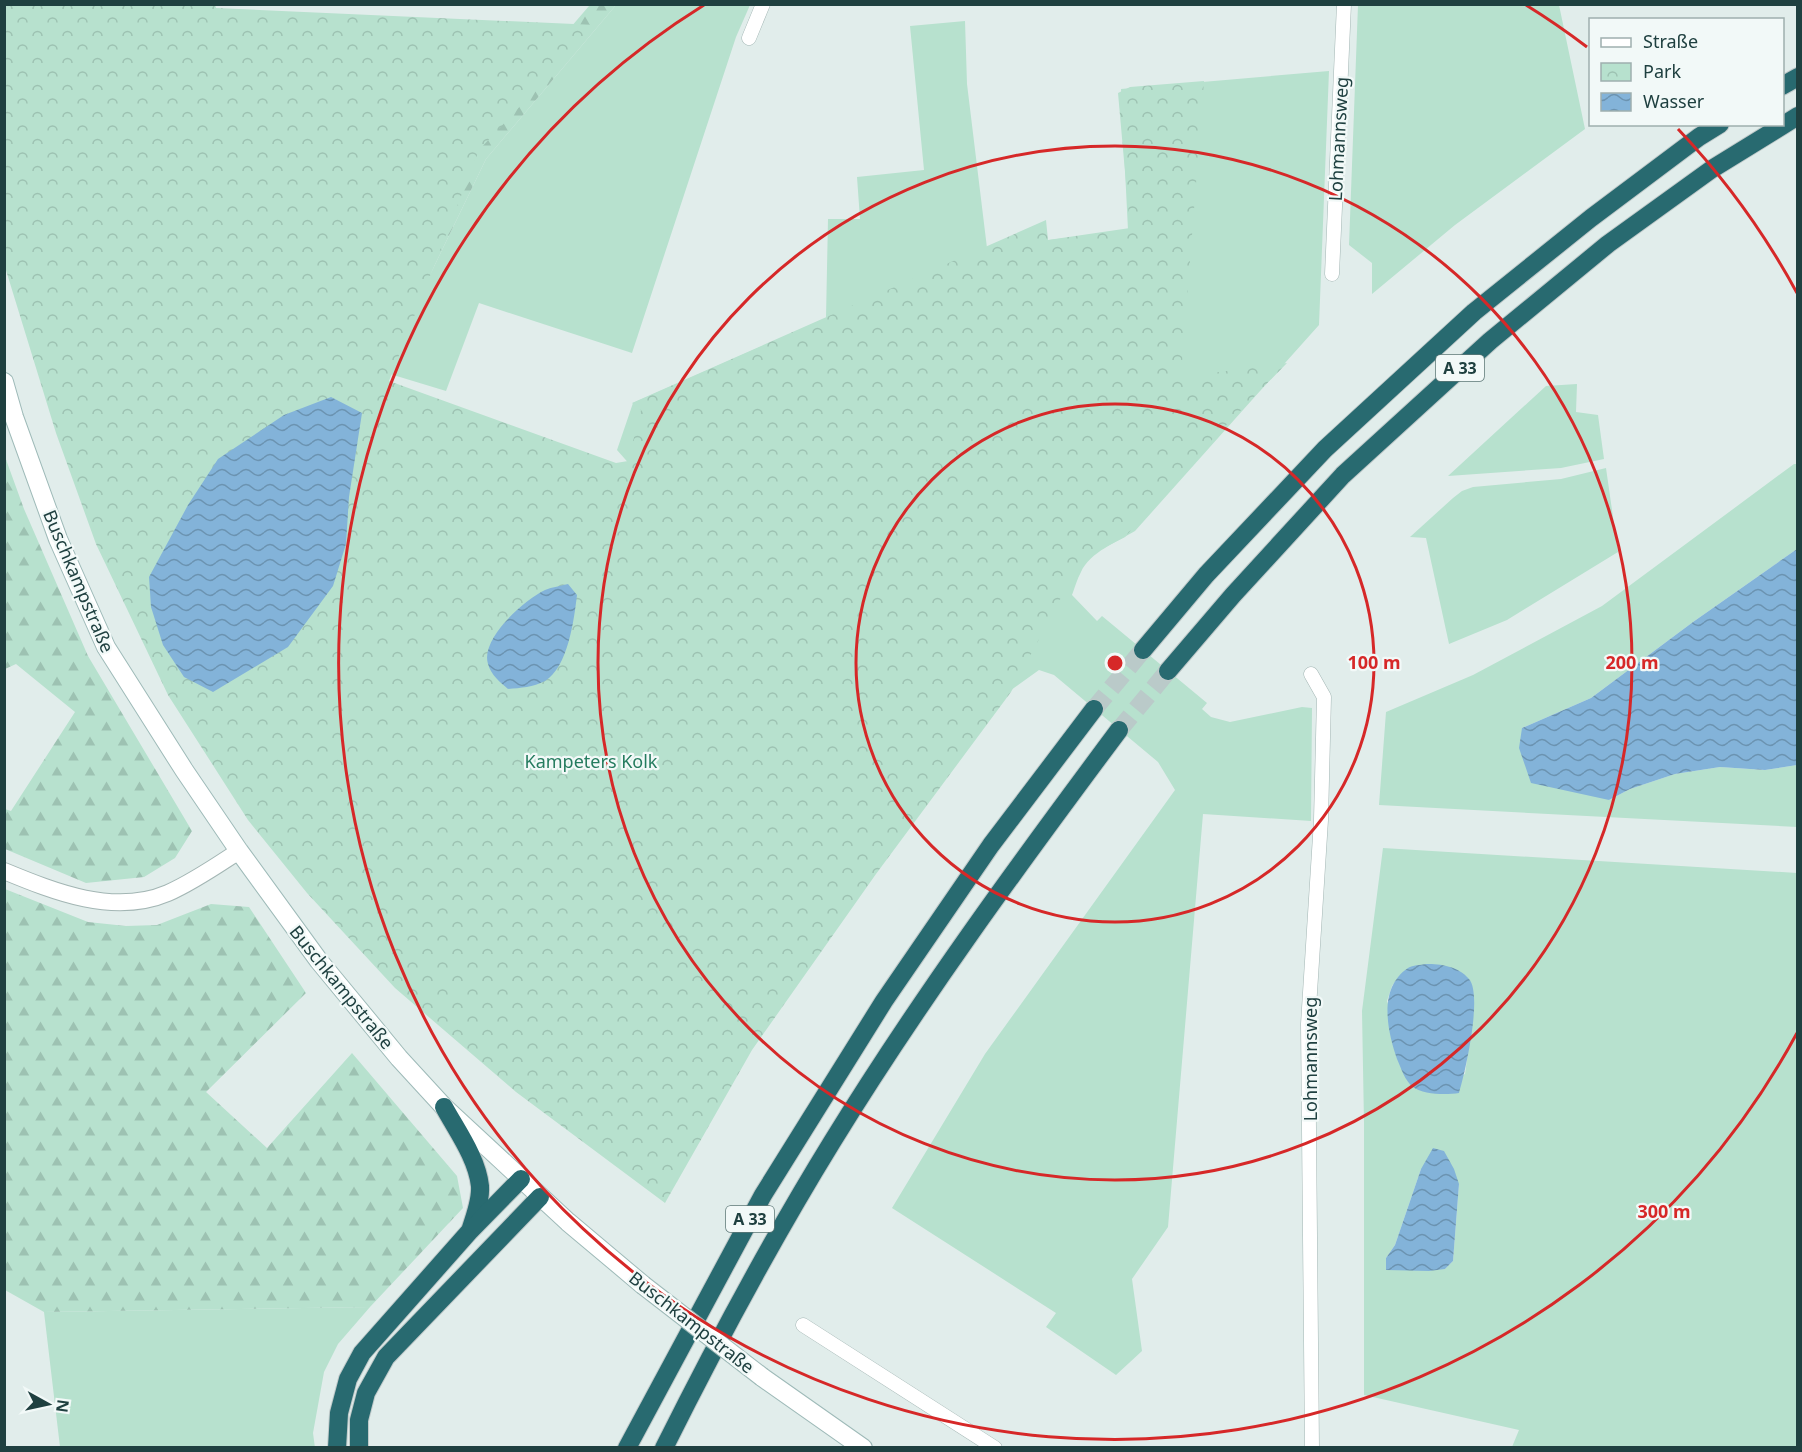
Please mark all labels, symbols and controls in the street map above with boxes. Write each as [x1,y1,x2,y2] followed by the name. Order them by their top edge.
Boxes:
[1589,18,1784,126] legend
[1643,29,1698,53] text: Straße
[1643,59,1681,83] text: Park
[1323,76,1353,202] street label: Lohmannsweg
[1643,89,1705,113] text: Wasser
[1436,355,1484,381] road number: A 33
[38,506,120,656] street label: Buschkampstraße
[1347,650,1401,674] text: 100 m
[1605,650,1659,674] text: 200 m
[1105,653,1125,673] centre of rings
[525,749,658,773] park label: Kampeters Kolk
[285,920,399,1054] street label: Buschkampstraße
[1298,997,1322,1121] street label: Lohmannsweg
[1637,1199,1691,1223] text: 300 m
[726,1206,774,1232] road number: A 33
[624,1266,760,1378] street label: Buschkampstraße
[18,1374,78,1434] north arrow
[51,1398,75,1414] text: N

